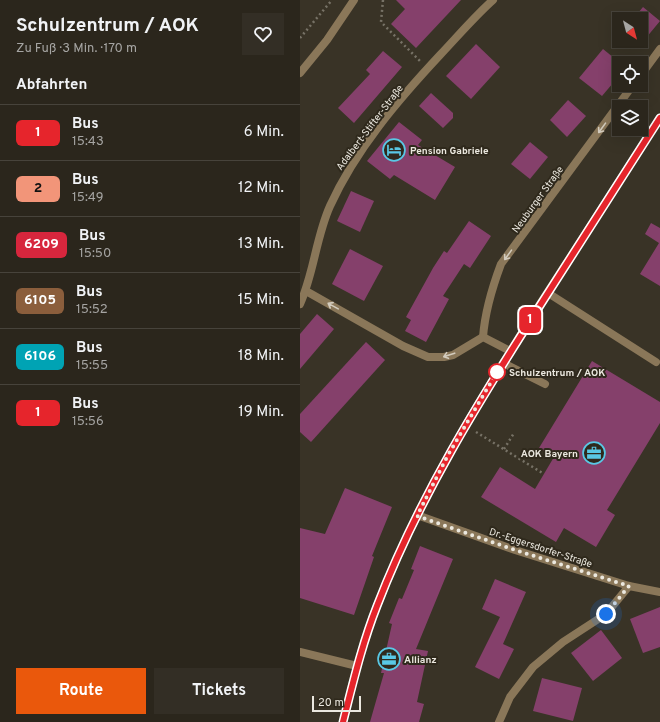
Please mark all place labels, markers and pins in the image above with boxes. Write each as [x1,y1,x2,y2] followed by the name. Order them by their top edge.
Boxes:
[381,137,407,163] hotel icon: Pension Gabriele
[410,145,489,158] place label: Pension Gabriele
[488,363,506,381] marker: Schulzentrum / AOK
[509,367,605,380] place label: Schulzentrum / AOK
[581,440,607,466] office icon: AOK Bayern
[521,448,578,461] place label: AOK Bayern
[376,646,402,672] office icon: Allianz
[404,654,437,667] place label: Allianz

